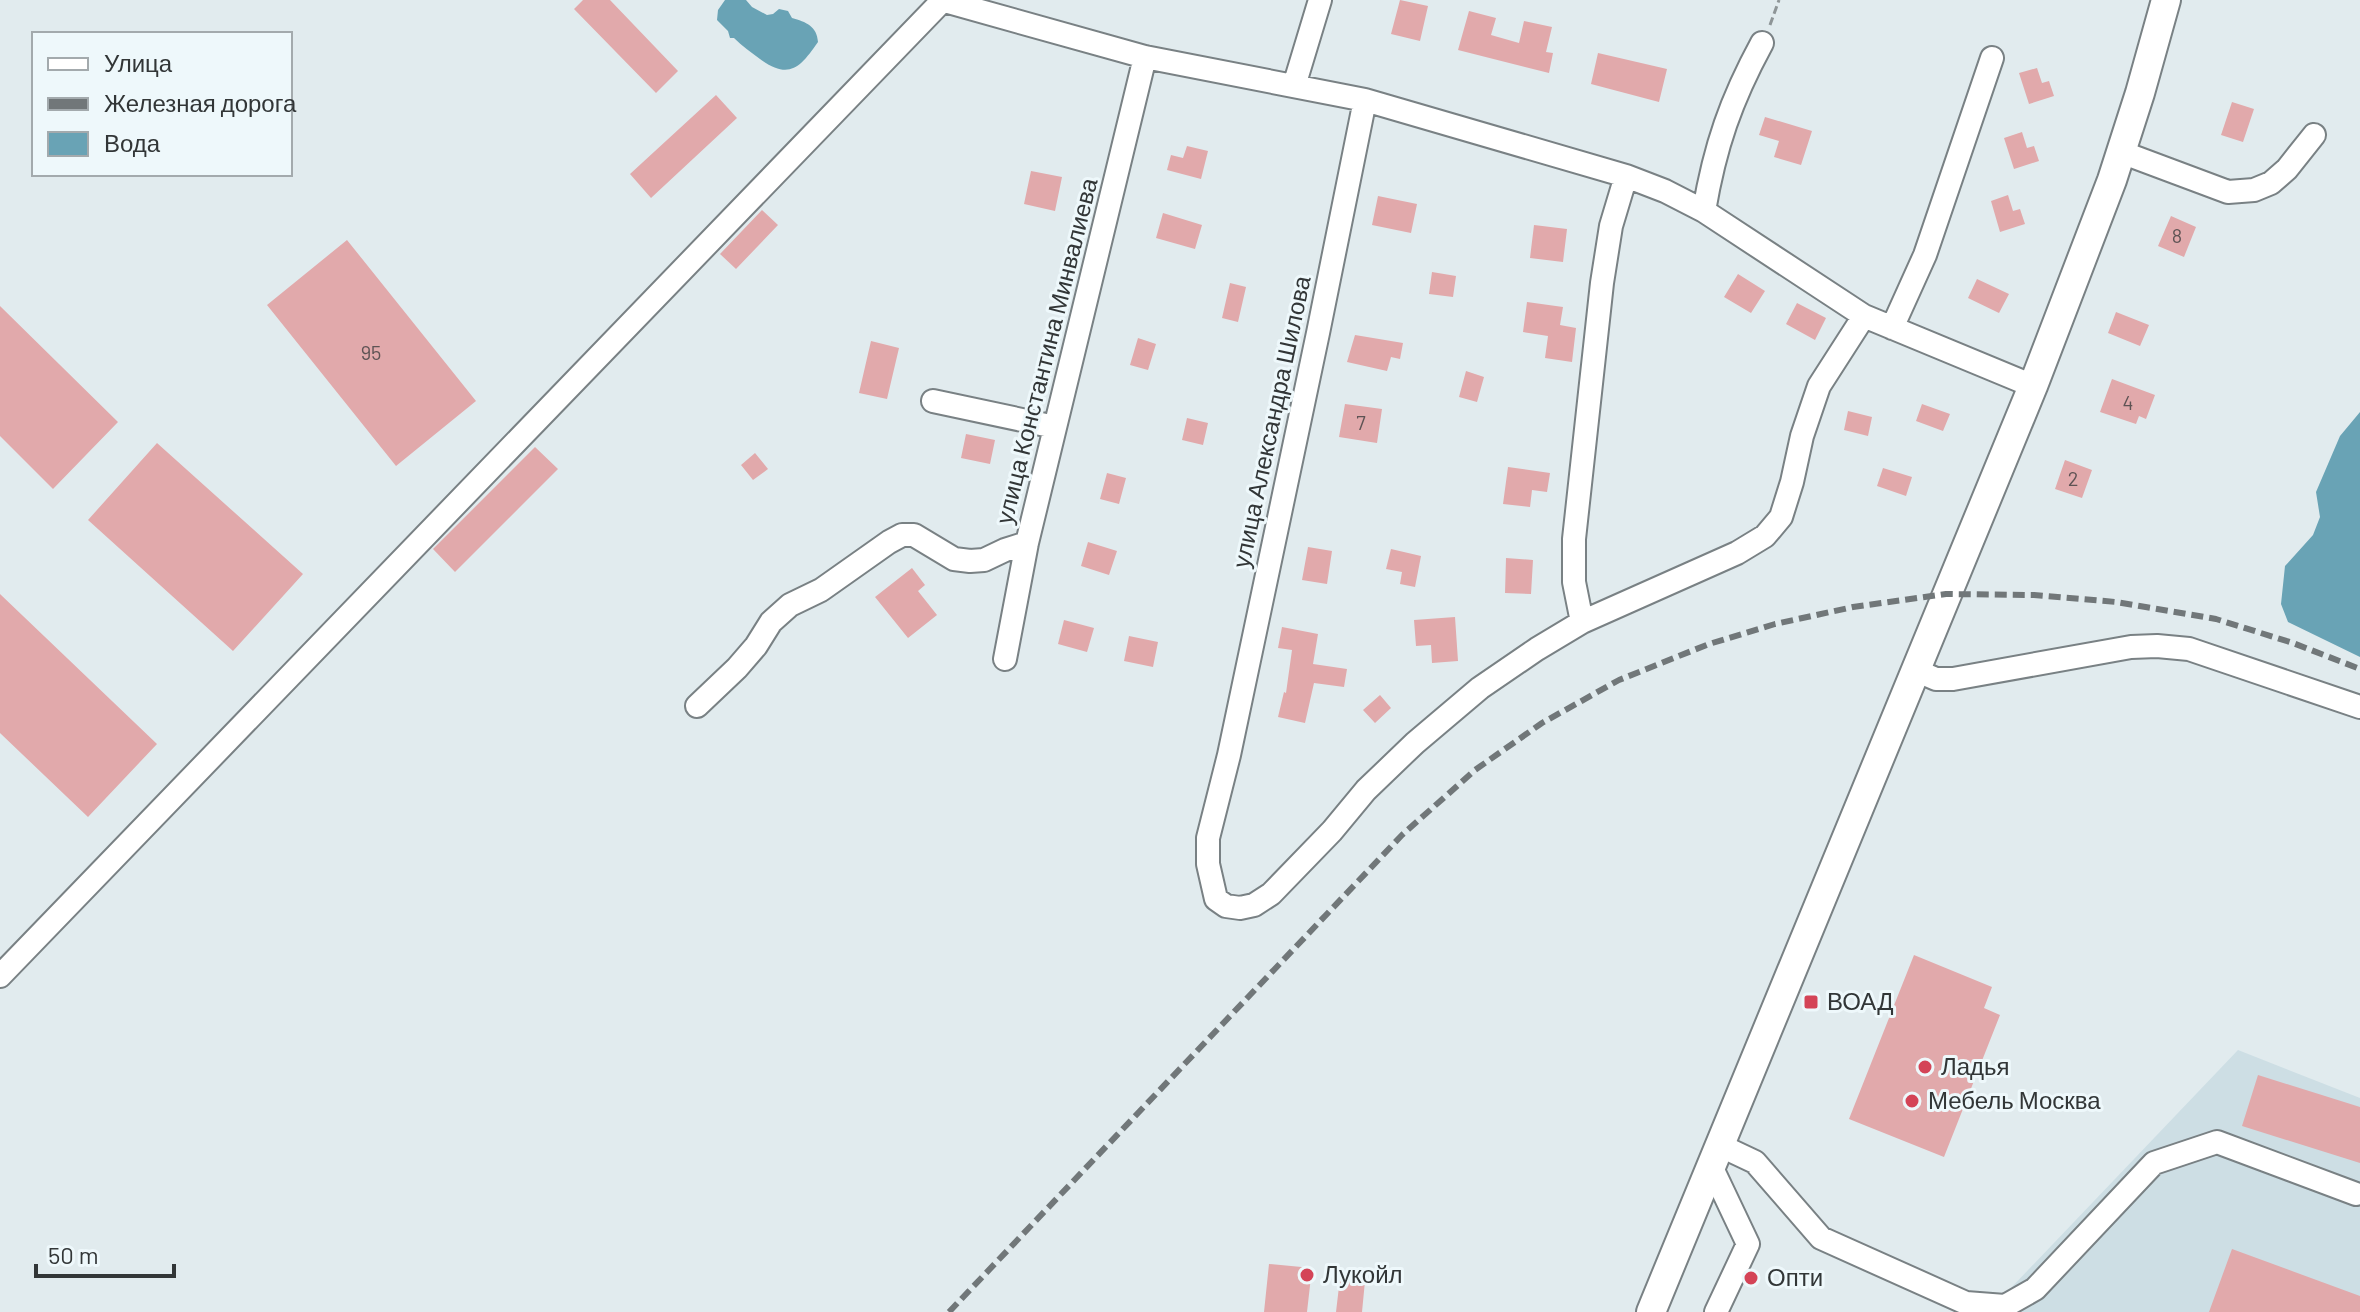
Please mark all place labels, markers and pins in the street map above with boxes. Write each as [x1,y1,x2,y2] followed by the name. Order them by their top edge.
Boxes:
[1827,986,1893,1015] place label: ВОАД
[1802,993,1820,1011] marker: ВОАД
[1941,1051,2010,1080] place label: Ладья
[1916,1058,1934,1076] marker: Ладья
[1928,1085,2101,1114] place label: Мебель Москва
[1903,1092,1921,1110] marker: Мебель Москва
[1323,1259,1403,1288] place label: Лукойл
[1767,1262,1823,1291] place label: Опти
[1298,1266,1316,1284] marker: Лукойл
[1742,1269,1760,1287] marker: Опти

